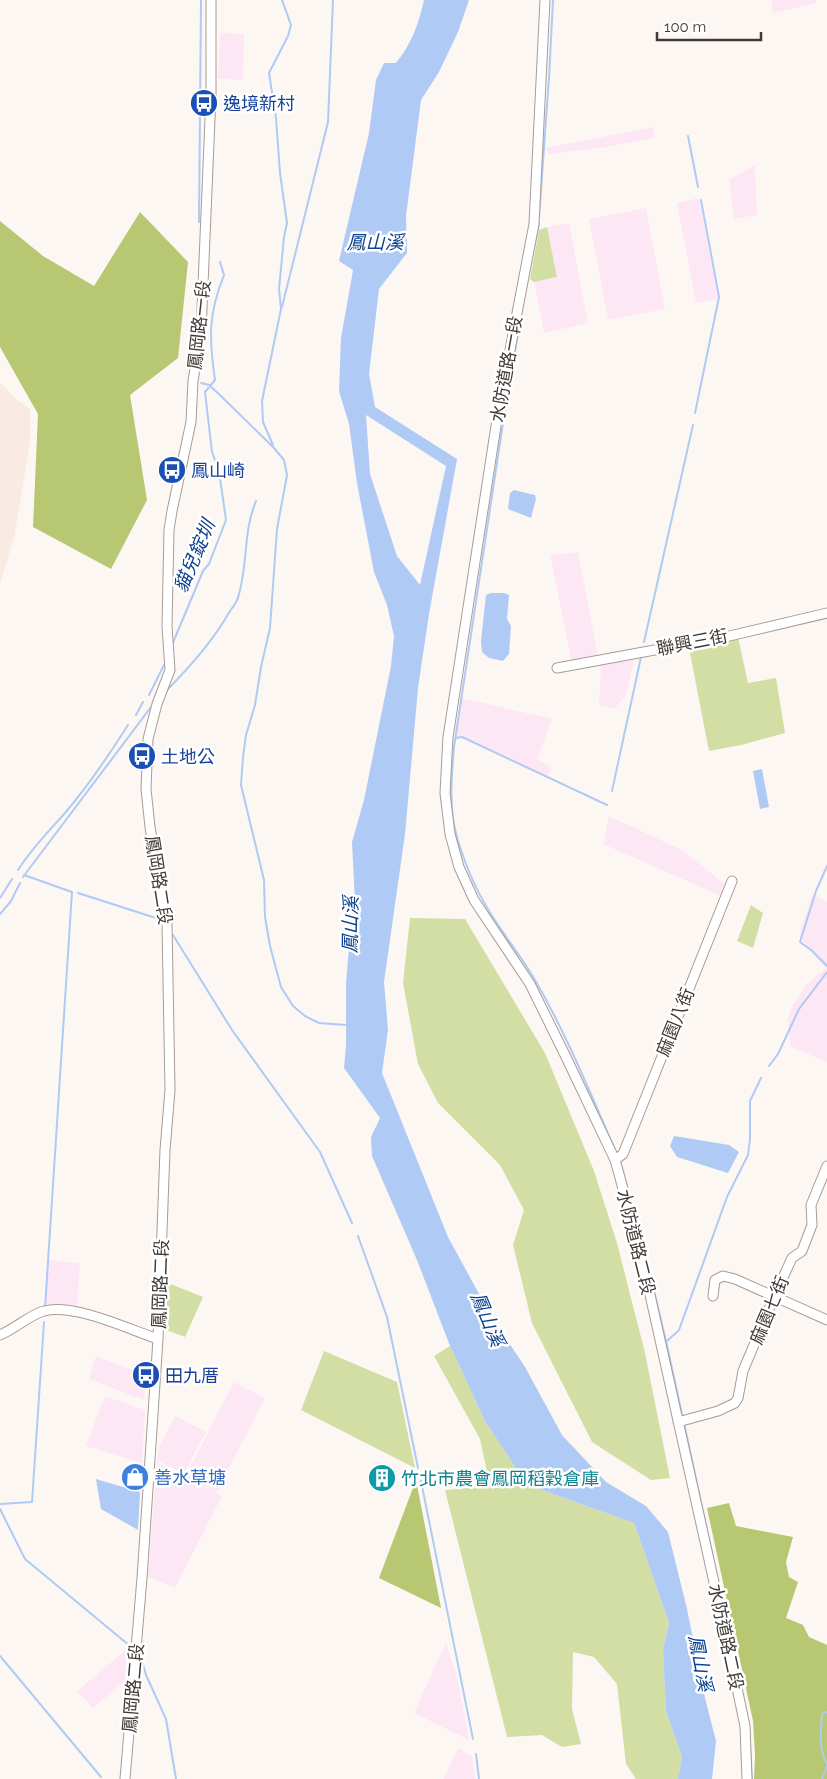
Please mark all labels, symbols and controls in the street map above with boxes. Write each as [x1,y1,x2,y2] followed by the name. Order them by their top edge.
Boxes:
[657,10,761,42] scale bar
[664,18,706,36] text: 100 m
[189,88,219,118] bus stop icon: 逸境新村
[223,93,295,114] place label: 逸境新村
[346,231,406,253] water label: 鳳山溪
[184,279,214,371] street label: 鳳岡路一段
[486,314,526,424] street label: 水防道路一段
[157,455,187,485] bus stop icon: 鳳山崎
[191,460,245,481] place label: 鳳山崎
[169,514,220,595] water label: 貓兒錠圳
[655,625,729,659] street label: 聯興三街
[127,741,157,771] bus stop icon: 土地公
[161,746,215,767] place label: 土地公
[142,834,176,926] street label: 鳳岡路二段
[339,893,362,954] water label: 鳳山溪
[652,985,698,1059] street label: 麻園八街
[613,1187,659,1297] street label: 水防道路二段
[148,1239,172,1329] street label: 鳳岡路二段
[745,1273,793,1347] street label: 麻園七街
[467,1288,510,1352] water label: 鳳山溪
[131,1360,161,1390] bus stop icon: 田九厝
[165,1365,219,1386] place label: 田九厝
[120,1462,150,1492] shop icon: 善水草塘
[367,1463,397,1493] building icon: 竹北市農會鳳岡稻穀倉庫
[154,1467,226,1488] place label: 善水草塘
[401,1468,599,1489] place label: 竹北市農會鳳岡稻穀倉庫
[705,1582,747,1692] street label: 水防道路二段
[685,1633,718,1696] water label: 鳳山溪
[119,1642,147,1734] street label: 鳳岡路二段

